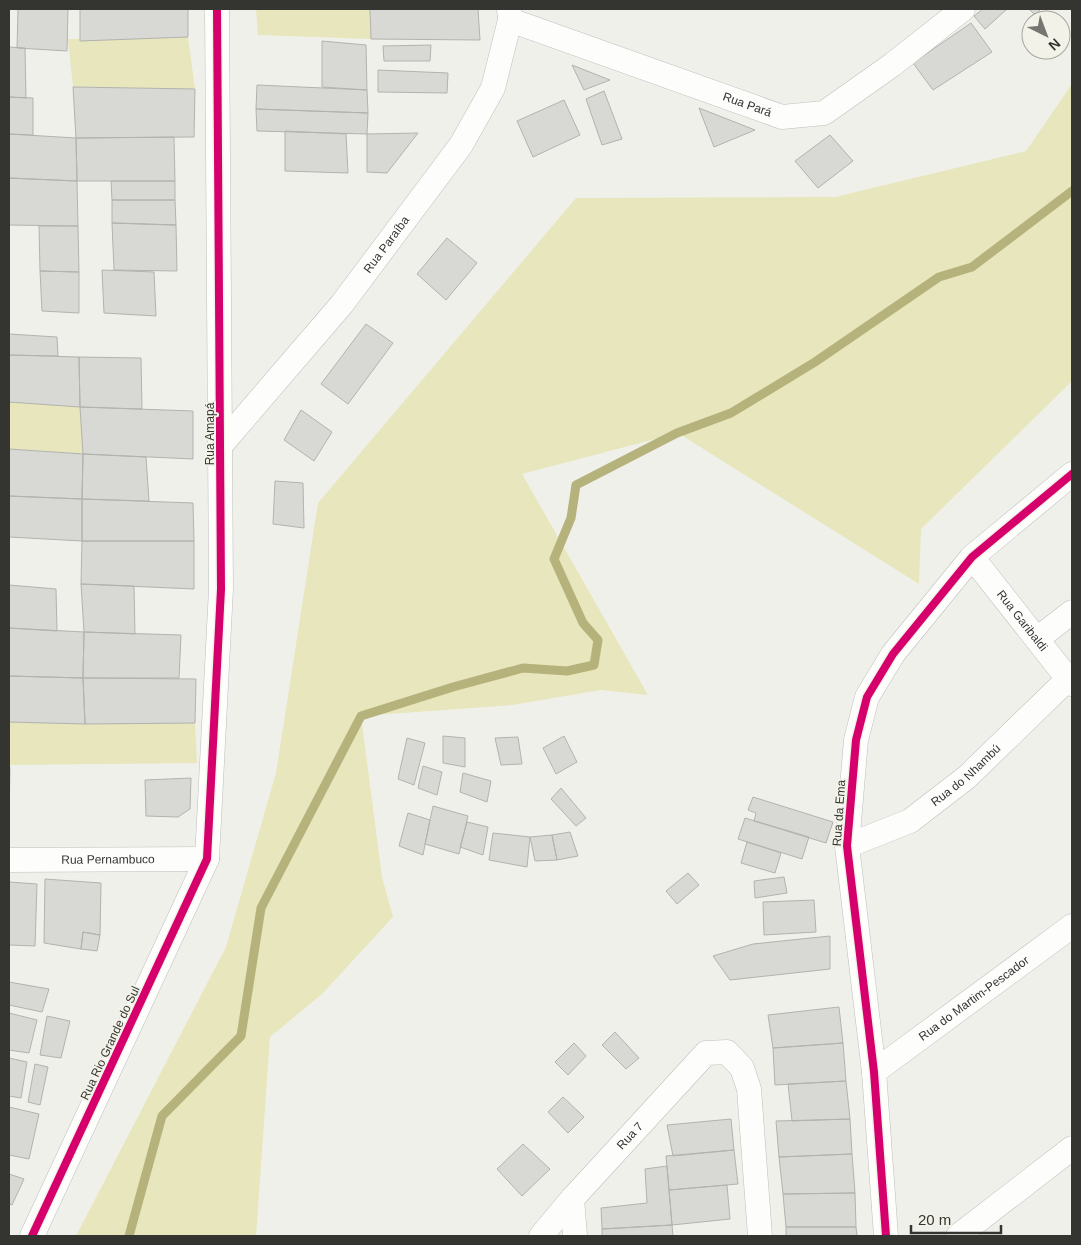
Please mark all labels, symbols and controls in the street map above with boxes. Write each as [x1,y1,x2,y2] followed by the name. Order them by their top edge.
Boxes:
[1021,10,1071,60] north arrow
[1046,35,1064,54] text: N
[721,90,774,120] street label: Rua Pará
[361,213,412,276] street label: Rua Paraíba
[203,402,217,465] street label: Rua Amapá
[994,587,1050,654] street label: Rua Garibaldi
[928,741,1003,809] street label: Rua do Nhambú
[830,779,848,847] street label: Rua da Ema
[61,852,155,867] street label: Rua Pernambuco
[916,953,1032,1044] street label: Rua do Martim-Pescador
[77,984,143,1102] street label: Rua Rio Grande do Sul
[614,1119,646,1152] street label: Rua 7
[911,1202,1001,1234] scale bar
[918,1211,951,1228] text: 20 m

